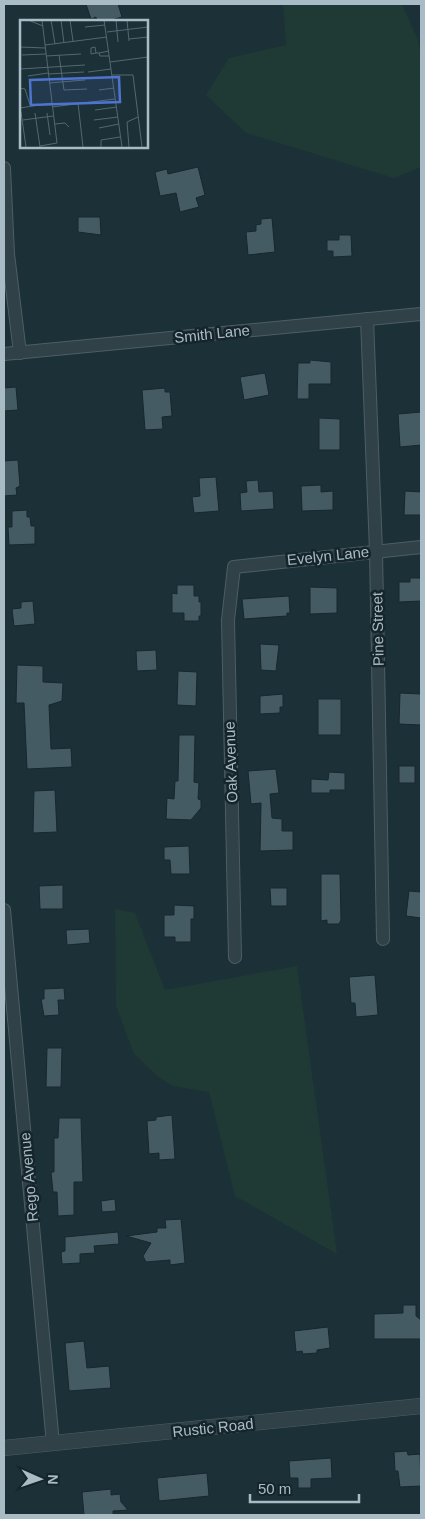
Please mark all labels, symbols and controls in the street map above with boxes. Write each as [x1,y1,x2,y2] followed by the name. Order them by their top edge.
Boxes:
[20,20,148,148] inset map
[173,321,251,346] street label: Smith Lane
[286,543,370,568] street label: Evelyn Lane
[368,591,387,666] street label: Pine Street
[221,721,240,803] street label: Oak Avenue
[16,1132,41,1223] street label: Rego Avenue
[171,1415,254,1440] street label: Rustic Road
[15,1454,65,1504] north arrow
[250,1472,359,1504] scale bar
[45,1474,61,1485] text: N
[258,1480,291,1497] text: 50 m

